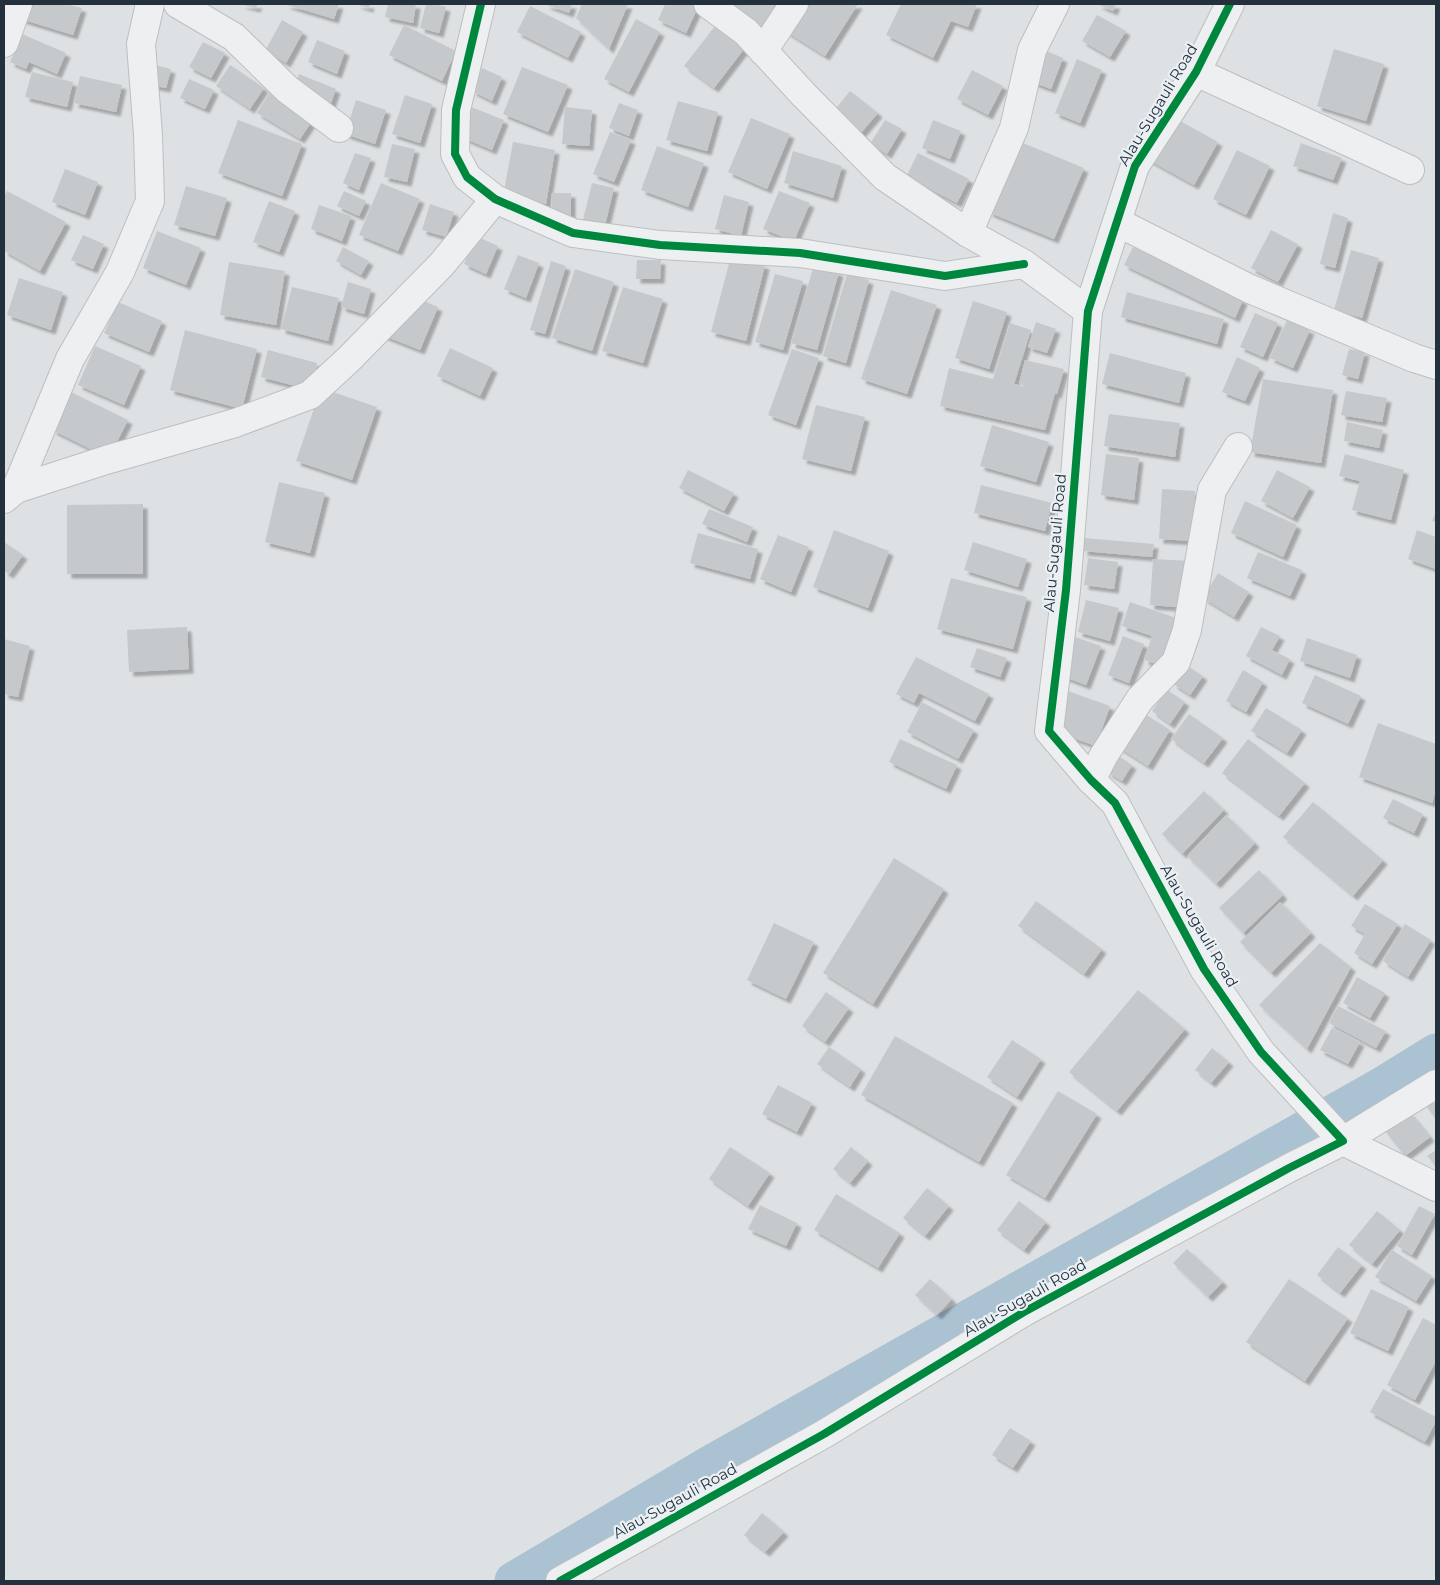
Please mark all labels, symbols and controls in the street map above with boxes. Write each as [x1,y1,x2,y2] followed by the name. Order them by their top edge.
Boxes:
[1114,40,1201,169] street label: Alau-Sugauli Road
[1039,473,1070,613] street label: Alau-Sugauli Road
[1156,861,1242,991] street label: Alau-Sugauli Road
[960,1255,1090,1341] street label: Alau-Sugauli Road
[609,1459,740,1543] street label: Alau-Sugauli Road

